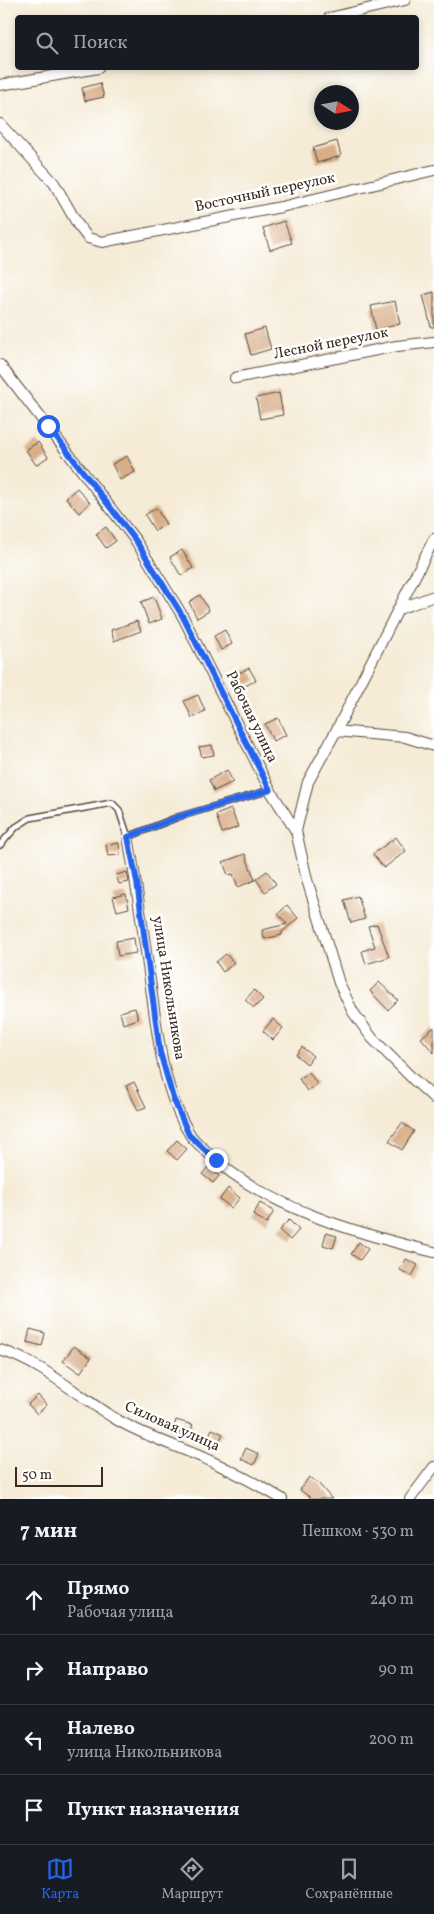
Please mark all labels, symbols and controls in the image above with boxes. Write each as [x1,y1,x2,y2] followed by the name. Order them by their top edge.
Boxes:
[15,15,419,70] search box
[33,29,61,57] icon: search
[73,30,127,56] text: Поиск
[314,85,359,130] north arrow
[193,168,337,218] street label: Восточный переулок
[272,323,390,365] street label: Лесной переулок
[37,415,60,438] route start
[220,668,282,766] street label: Рабочая улица
[146,914,190,1062] street label: улица Никольникова
[205,1149,228,1172] route end
[121,1397,223,1457] street label: Силовая улица
[15,1464,102,1487] scale bar
[22,1466,52,1485] text: 50 m
[20,1517,77,1546] text: 7 мин
[302,1521,414,1543] text: Пешком · 530 m
[67,1576,129,1602] text: Прямо
[20,1586,48,1614] icon: ahead
[370,1589,414,1611] text: 240 m
[67,1602,173,1624] text: Рабочая улица
[20,1656,48,1684] icon: right
[67,1657,149,1683] text: Направо
[378,1659,414,1681] text: 90 m
[67,1716,135,1742] text: Налево
[20,1726,48,1754] icon: left
[369,1729,414,1751] text: 200 m
[67,1742,222,1764] text: улица Никольникова
[20,1796,48,1824] icon: arrive
[67,1797,240,1823] text: Пункт назначения
[41,1855,79,1904] tab: Карта
[161,1855,223,1904] tab: Маршрут
[305,1855,393,1904] tab: Сохранённые

